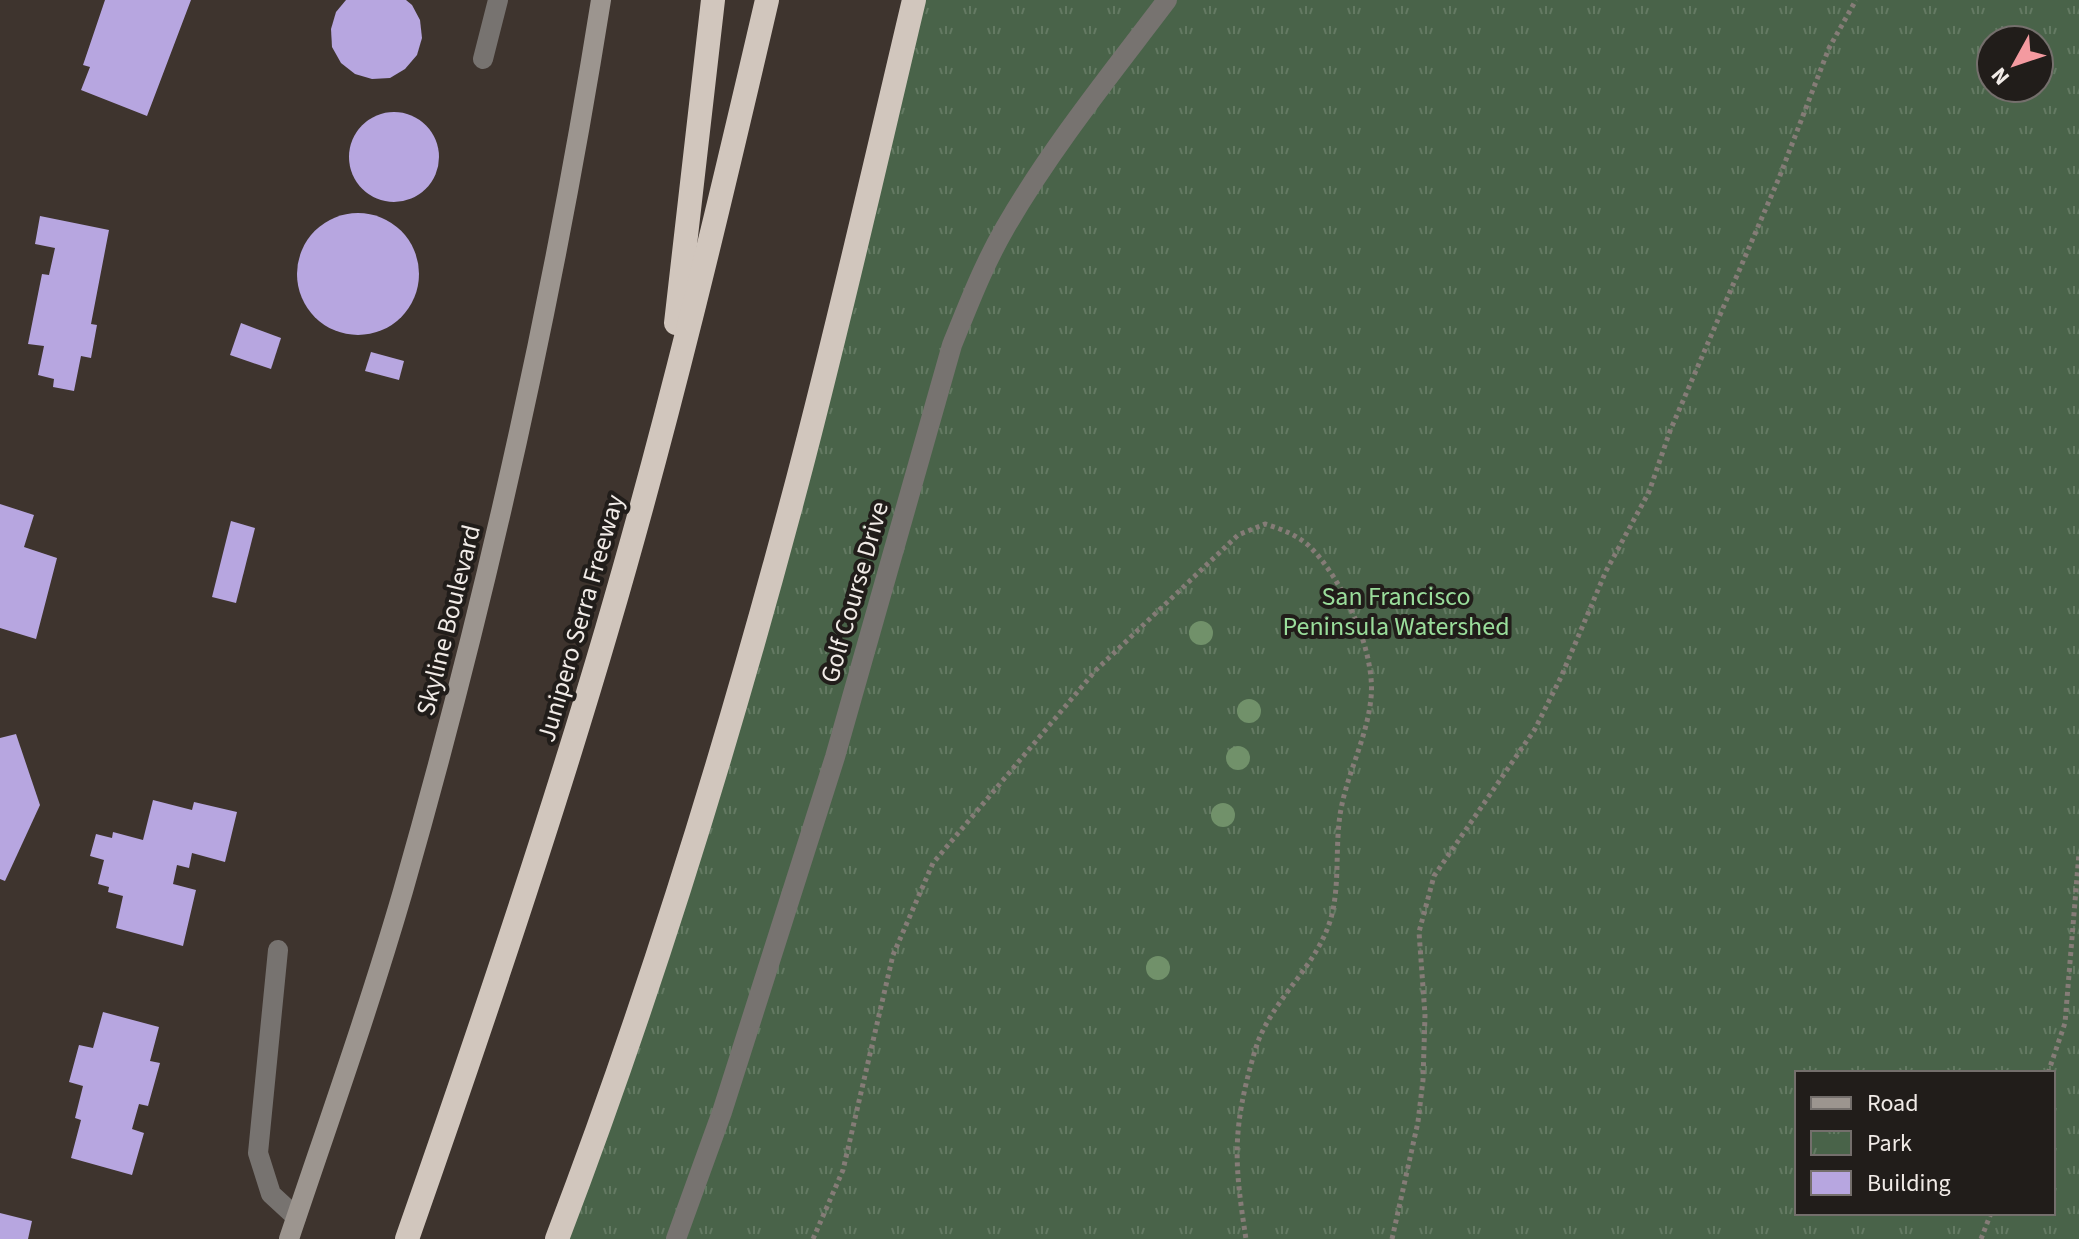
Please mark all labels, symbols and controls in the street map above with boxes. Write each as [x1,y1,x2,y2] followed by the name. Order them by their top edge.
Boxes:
[1975,24,2055,104] north arrow
[1983,60,2017,92] text: N
[527,490,634,746] street label: Junipero Serra Freeway
[811,497,898,687] street label: Golf Course Drive
[407,521,490,719] street label: Skyline Boulevard
[1282,578,1510,645] park label: San Francisco Peninsula Watershed
[1795,1071,2055,1215] legend
[1867,1086,1919,1121] text: Road
[1867,1126,1912,1161] text: Park
[1867,1166,1951,1201] text: Building

